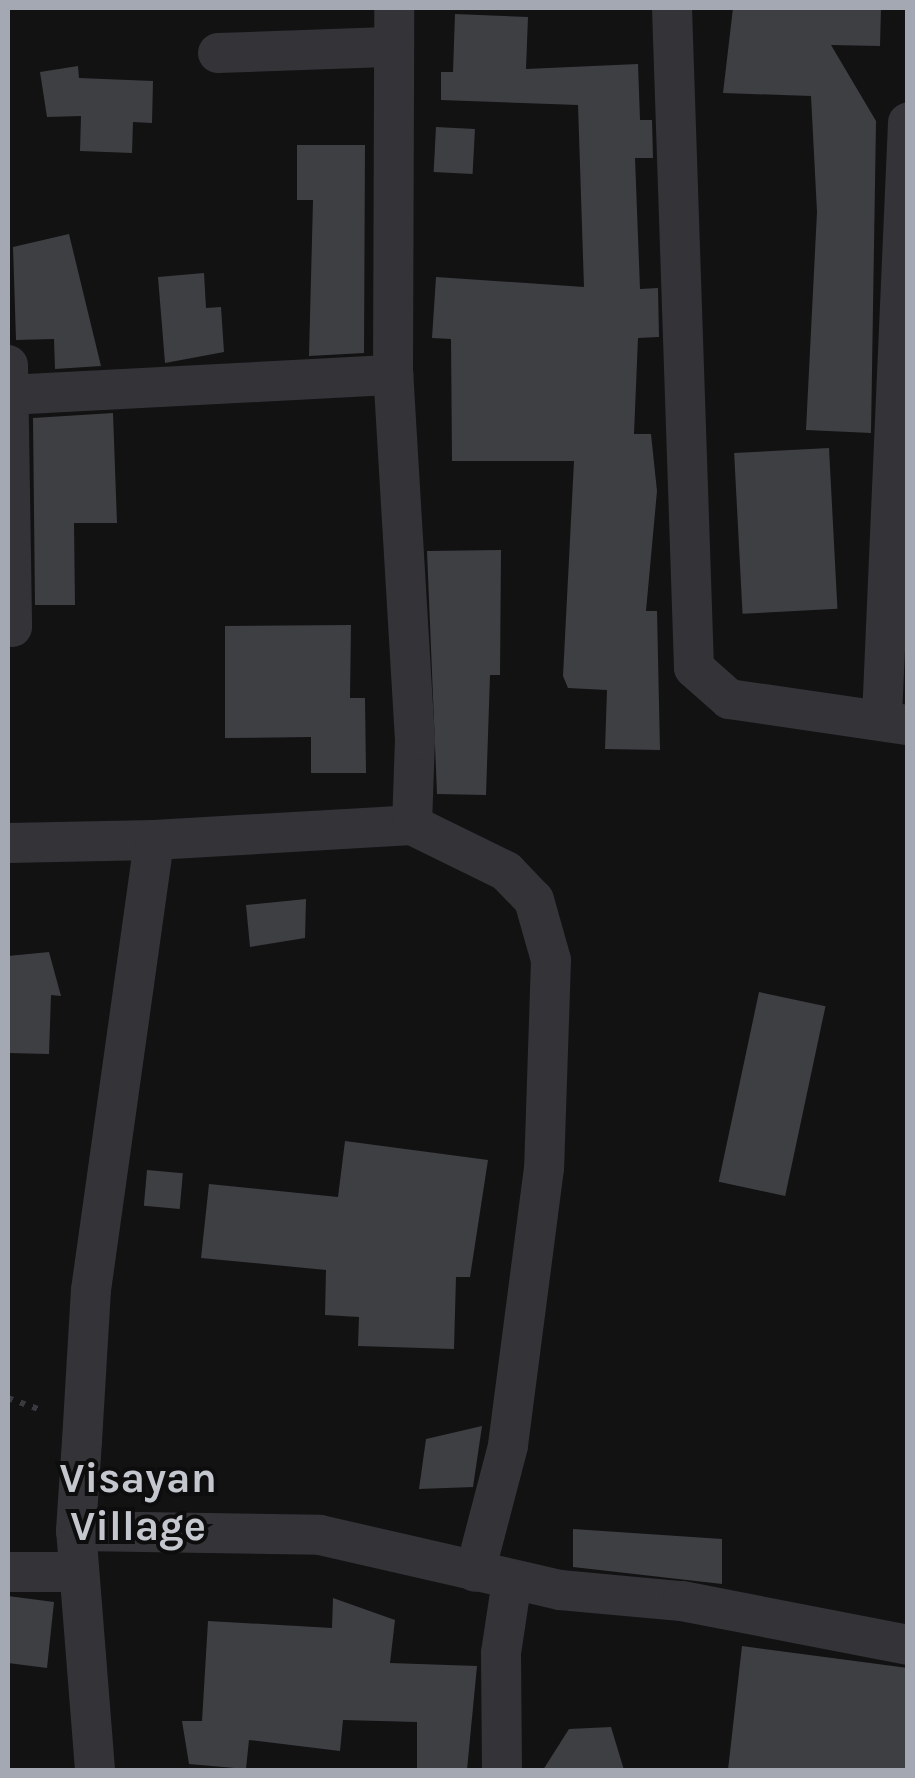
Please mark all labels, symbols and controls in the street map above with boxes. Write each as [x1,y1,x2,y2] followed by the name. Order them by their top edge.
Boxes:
[59,1453,217,1552] district label: Visayan Village

